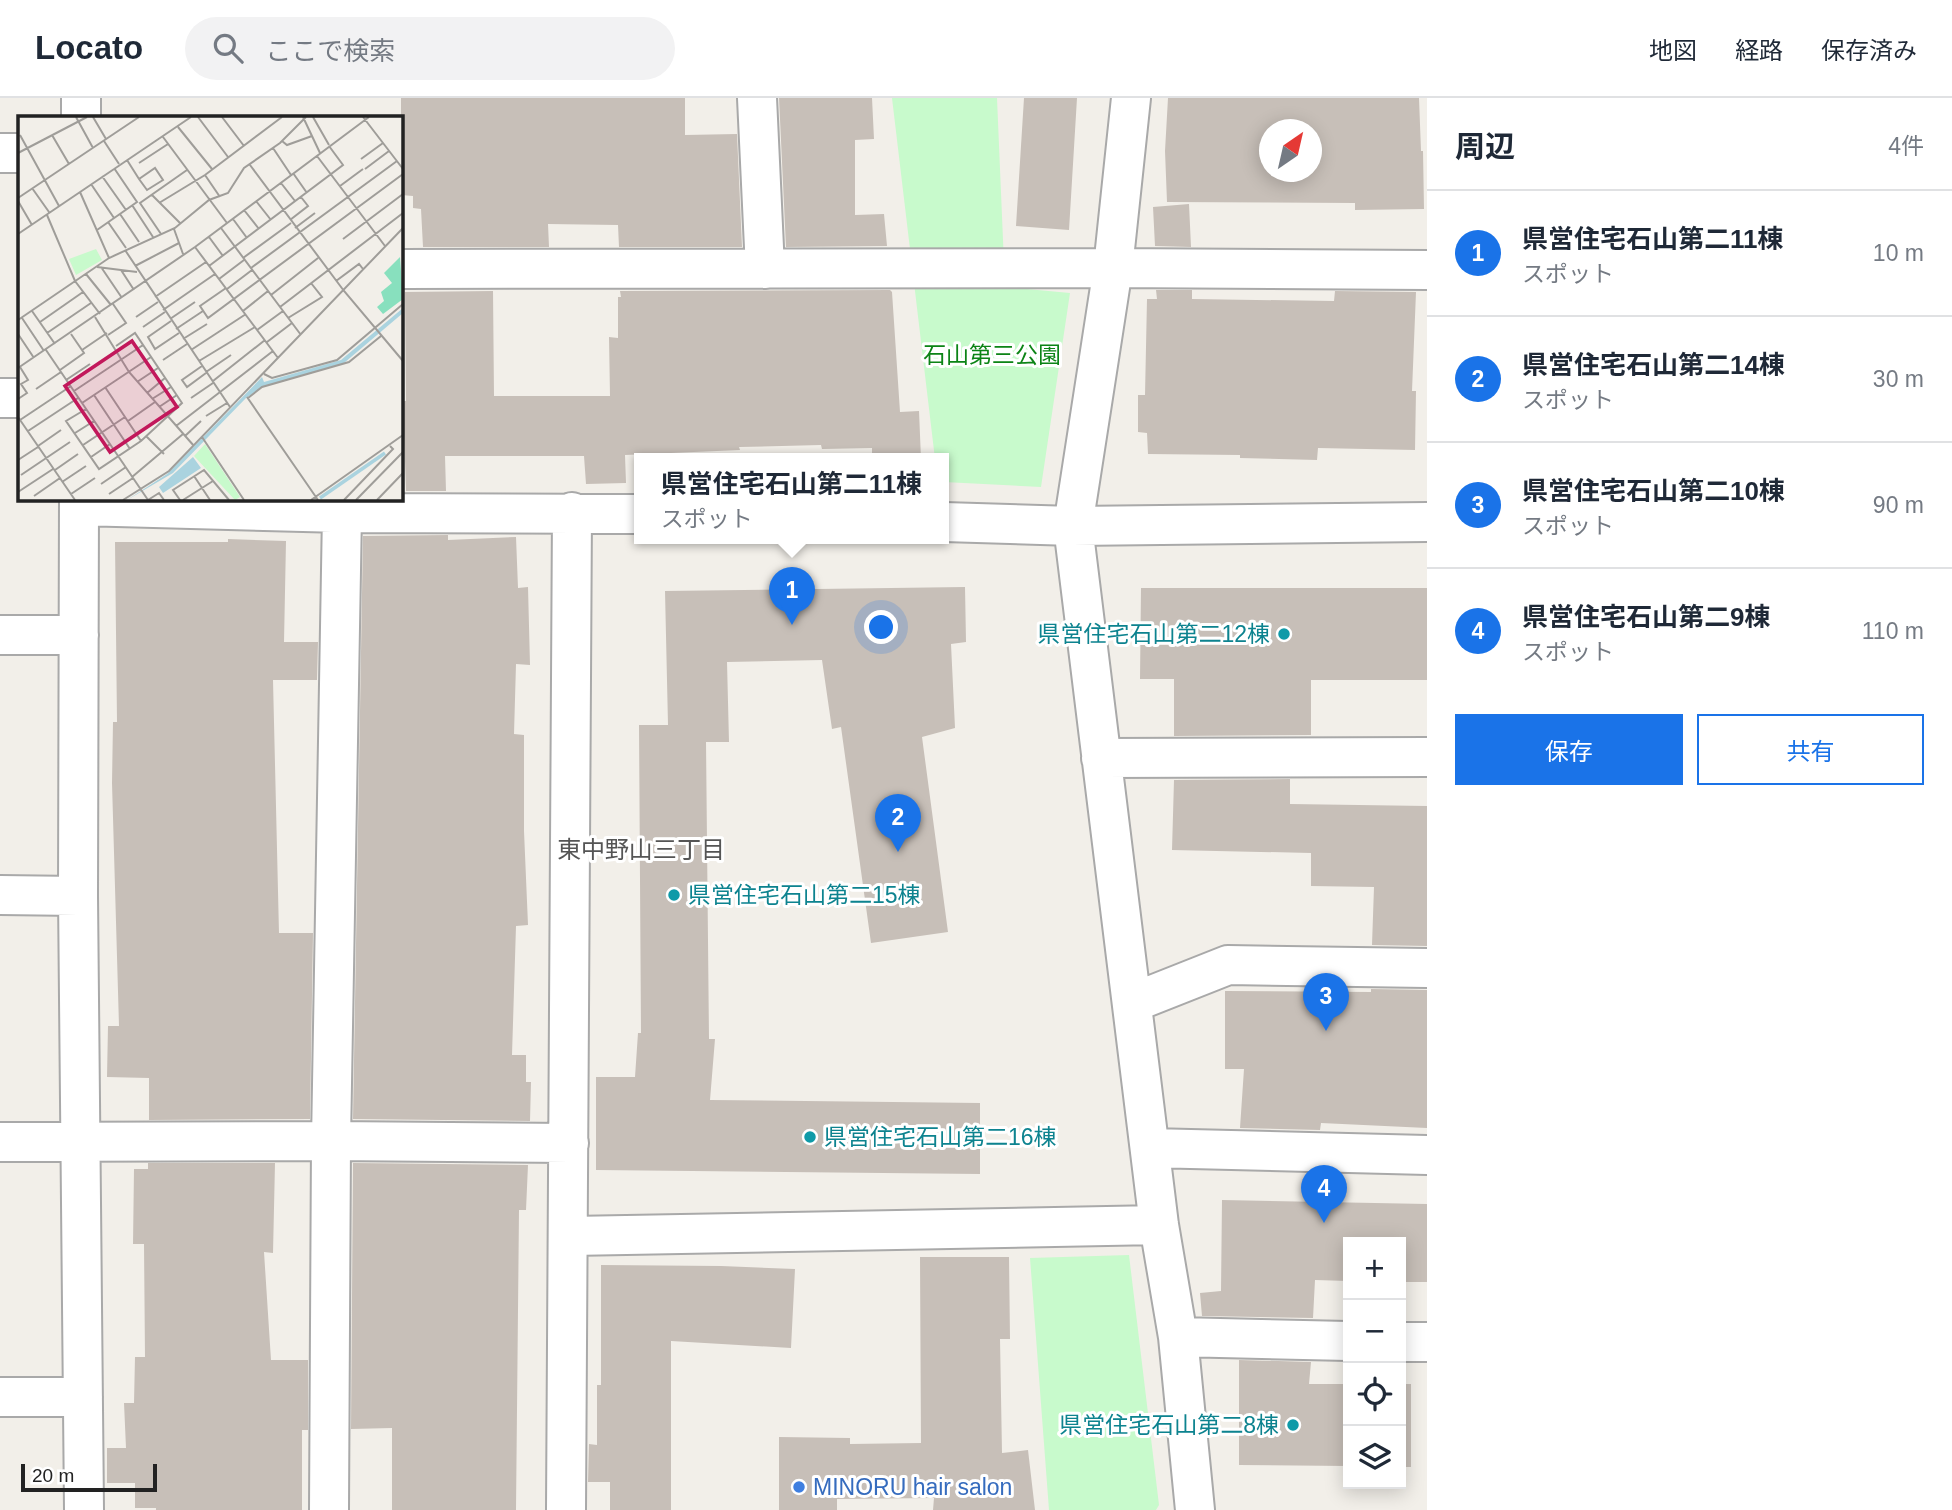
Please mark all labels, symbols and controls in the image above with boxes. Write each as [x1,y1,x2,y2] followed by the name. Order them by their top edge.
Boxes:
[185,17,675,80] search box
[35,29,143,66] text: Locato
[209,29,247,67] icon: search
[265,36,395,66] text: ここで検索
[1649,37,1697,64] text: 地図
[1735,37,1783,64] text: 経路
[1821,37,1917,64] text: 保存済み
[18,116,402,500] inset map
[1259,119,1322,182] north arrow
[1455,130,1515,163] text: 周辺
[1888,133,1924,159] text: 4件
[1522,224,1784,254] text: 県営住宅石山第二11棟
[1472,240,1484,266] text: 1
[1873,240,1924,266] text: 10 m
[1522,261,1614,287] text: スポット
[923,342,1061,368] park label: 石山第三公園
[1522,350,1785,380] text: 県営住宅石山第二14棟
[1472,366,1484,392] text: 2
[1873,366,1924,392] text: 30 m
[1522,387,1614,413] text: スポット
[634,453,949,544] popup
[661,469,922,499] text: 県営住宅石山第二11棟
[1522,476,1785,506] text: 県営住宅石山第二10棟
[1472,492,1484,518] text: 3
[1873,492,1924,518] text: 90 m
[661,506,753,532] text: スポット
[1522,513,1614,539] text: スポット
[769,567,815,625] pin: 1
[1522,602,1770,632] text: 県営住宅石山第二9棟
[864,610,898,644] your location
[1472,618,1484,644] text: 4
[1862,618,1924,644] text: 110 m
[1037,621,1270,647] place label: 県営住宅石山第二12棟
[1276,626,1292,642] marker: 県営住宅石山第二12棟
[1522,639,1614,665] text: スポット
[1455,714,1683,785] button: 保存
[1697,714,1924,785] button: 共有
[875,794,921,852] pin: 2
[557,836,725,863] district label: 東中野山三丁目
[688,882,921,908] place label: 県営住宅石山第二15棟
[666,887,682,903] marker: 県営住宅石山第二15棟
[1303,973,1349,1031] pin: 3
[824,1124,1057,1150] place label: 県営住宅石山第二16棟
[802,1129,818,1145] marker: 県営住宅石山第二16棟
[1301,1165,1347,1223] pin: 4
[1343,1237,1406,1489] map controls
[1343,1237,1406,1300] button: +
[1343,1300,1406,1363] button: −
[1343,1363,1406,1426] button: locate
[1059,1412,1279,1438] place label: 県営住宅石山第二8棟
[1285,1417,1301,1433] marker: 県営住宅石山第二8棟
[1343,1426,1406,1489] button: layers
[21,1461,158,1493] scale bar
[32,1465,74,1486] text: 20 m
[813,1474,1012,1500] place label: MINORU hair salon
[791,1479,807,1495] marker: MINORU hair salon

